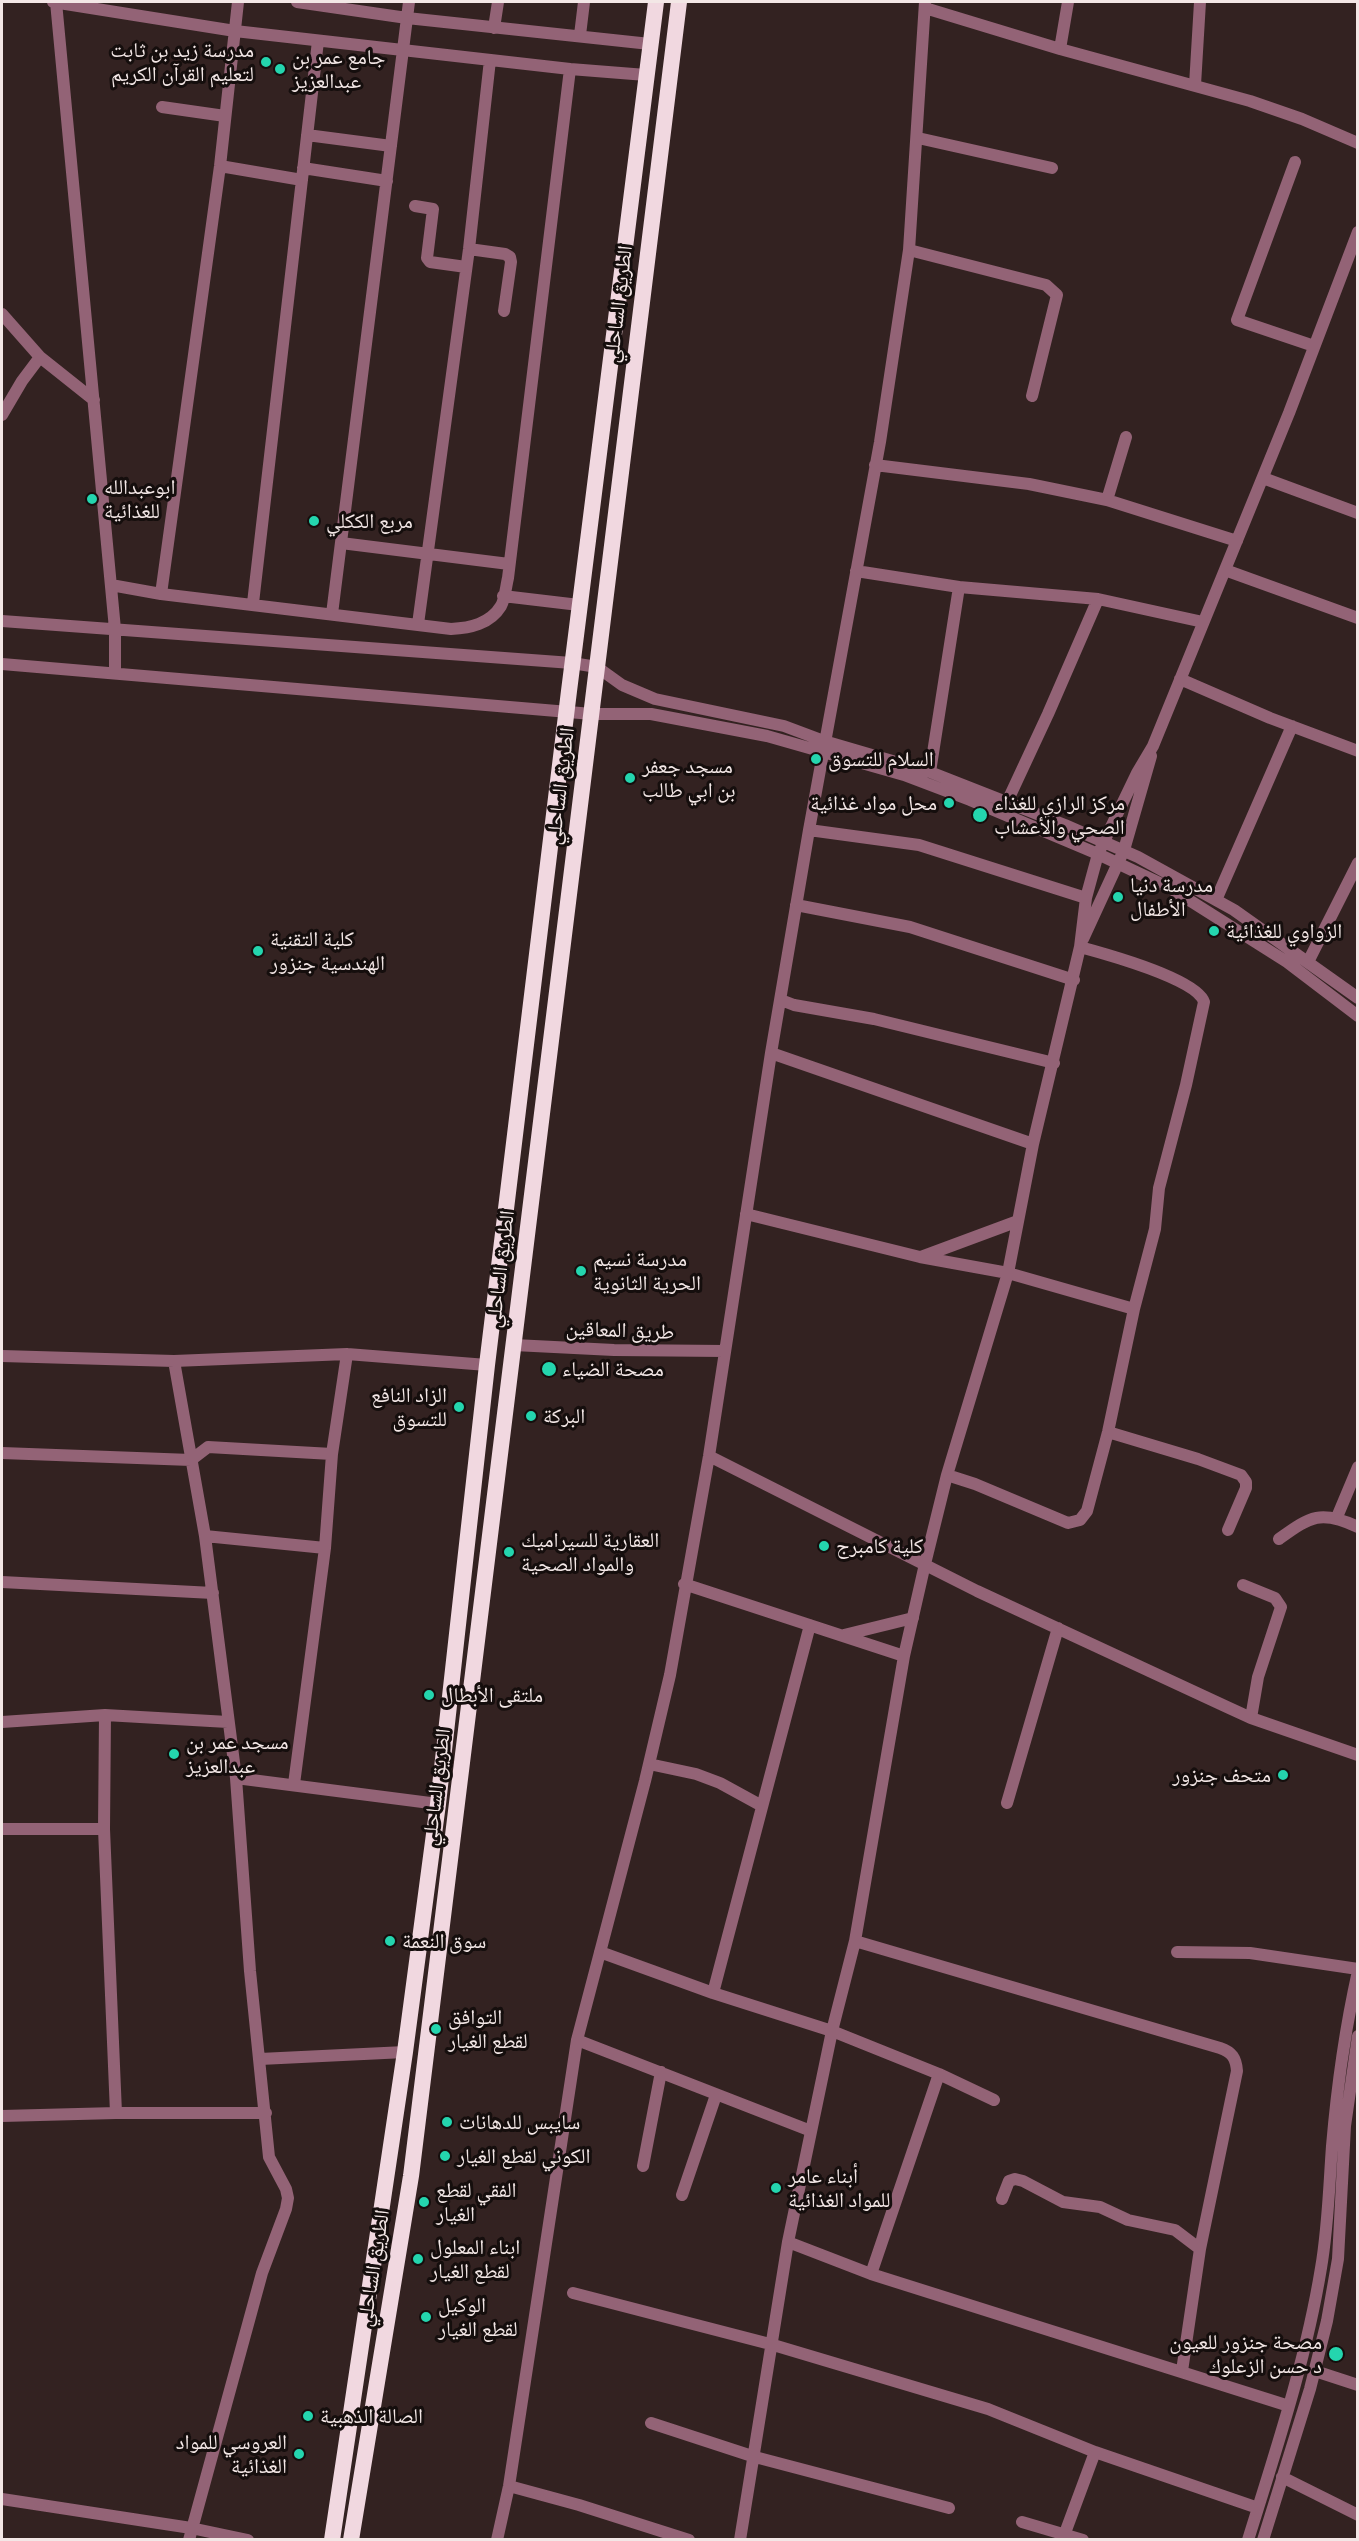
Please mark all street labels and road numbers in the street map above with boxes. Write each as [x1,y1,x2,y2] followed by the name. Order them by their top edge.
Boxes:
[598,244,638,364] street label: الطريق الساحلي
[540,726,580,846] street label: الطريق الساحلي
[480,1209,520,1329] street label: الطريق الساحلي
[565,1316,675,1344] street label: طريق المعاقين
[416,1727,456,1847] street label: الطريق الساحلي
[351,2208,395,2328] street label: الطريق الساحلي

